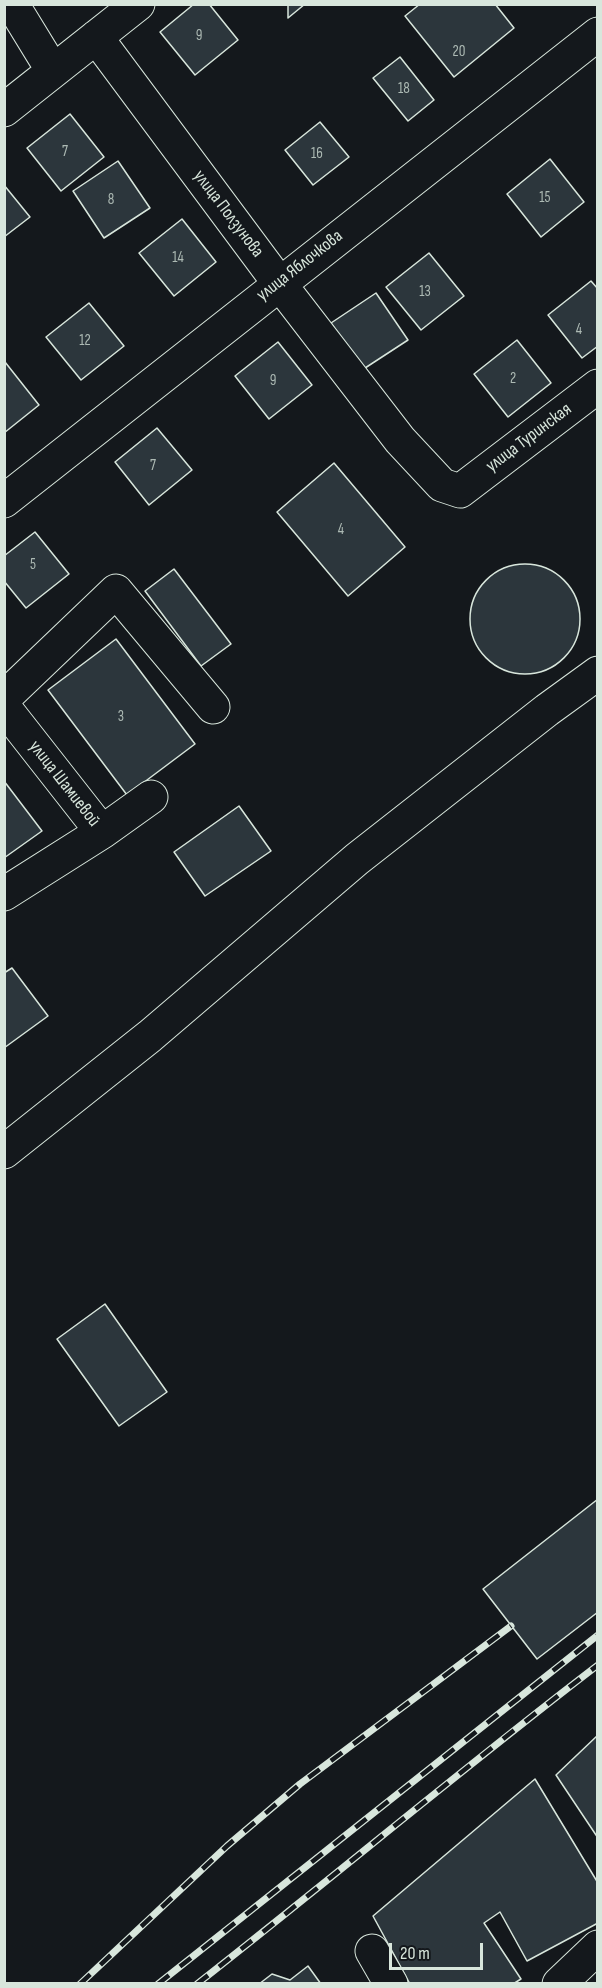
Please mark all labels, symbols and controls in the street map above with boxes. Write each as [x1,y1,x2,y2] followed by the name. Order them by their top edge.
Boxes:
[196,27,202,45] house number: 9
[453,43,465,61] house number: 20
[398,80,410,98] house number: 18
[62,143,68,161] house number: 7
[311,145,323,163] house number: 16
[188,166,268,262] street label: улица Ползунова
[539,189,551,207] house number: 15
[108,191,114,209] house number: 8
[253,226,347,306] street label: улица Яблочкова
[172,249,184,267] house number: 14
[419,283,431,301] house number: 13
[576,321,582,339] house number: 4
[79,332,91,350] house number: 12
[510,370,516,388] house number: 2
[270,372,276,390] house number: 9
[482,399,576,477] street label: улица Туринская
[150,457,156,475] house number: 7
[338,521,344,539] house number: 4
[30,556,36,574] house number: 5
[118,708,124,726] house number: 3
[24,737,104,831] street label: улица Шамиевой
[392,1931,486,1969] scale bar
[400,1943,430,1964] text: 20 m

